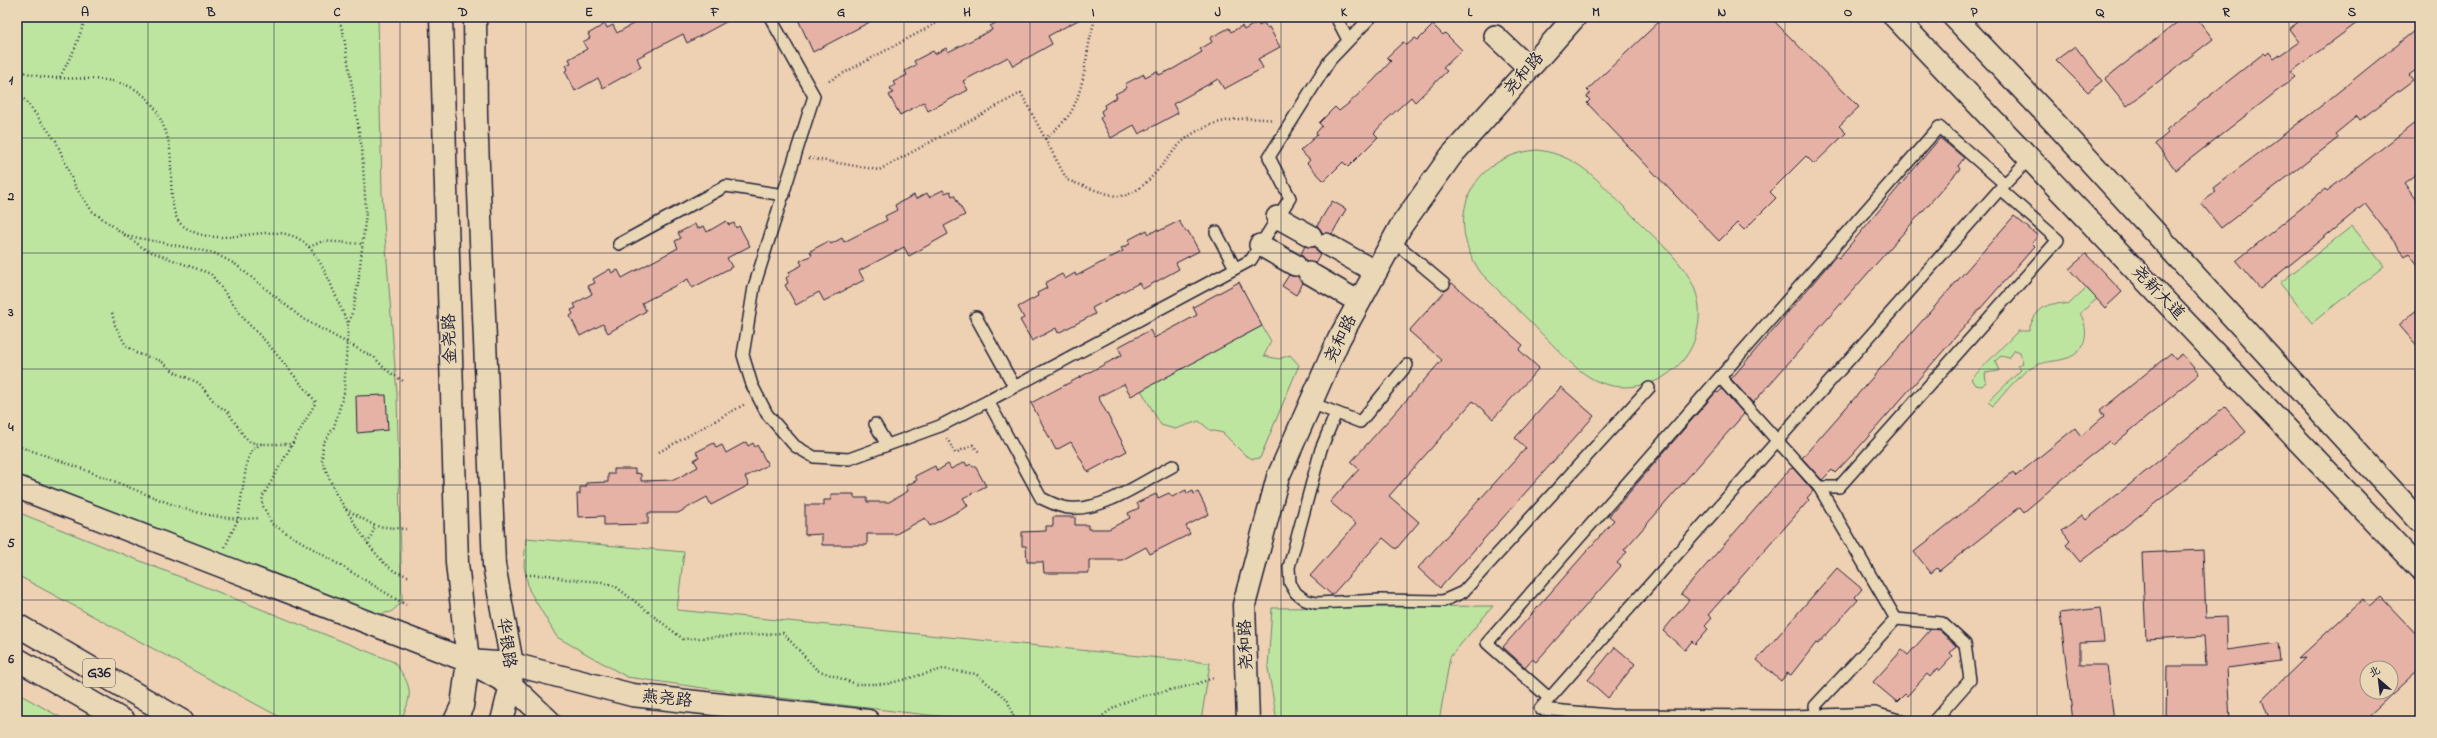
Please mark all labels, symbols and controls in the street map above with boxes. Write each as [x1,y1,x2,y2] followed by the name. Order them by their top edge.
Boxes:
[81,3,89,22] text: A
[206,3,216,22] text: B
[333,3,341,22] text: C
[457,3,468,22] text: D
[585,3,593,22] text: E
[710,3,720,22] text: F
[837,3,845,22] text: G
[963,3,971,22] text: H
[1091,3,1095,22] text: I
[1215,3,1221,22] text: J
[1341,3,1348,22] text: K
[1468,3,1474,22] text: L
[1592,3,1600,22] text: M
[1718,3,1727,22] text: N
[1844,3,1853,22] text: O
[1971,3,1978,22] text: P
[2096,3,2105,22] text: Q
[2221,3,2230,22] text: R
[2348,3,2357,22] text: S
[1498,47,1550,101] street label: 尧和路
[9,71,14,90] text: 1
[7,187,15,206] text: 2
[2125,260,2191,326] street label: 尧新大道
[7,303,14,322] text: 3
[1319,311,1363,367] street label: 尧和路
[437,313,463,365] street label: 金尧路
[7,418,14,437] text: 4
[7,534,15,553] text: 5
[490,616,522,670] street label: 华银路
[1233,619,1259,671] street label: 尧和路
[7,650,14,669] text: 6
[83,659,115,687] road number: G36
[2359,660,2399,700] north arrow
[2366,662,2383,682] text: 北
[640,684,694,714] street label: 燕尧路

